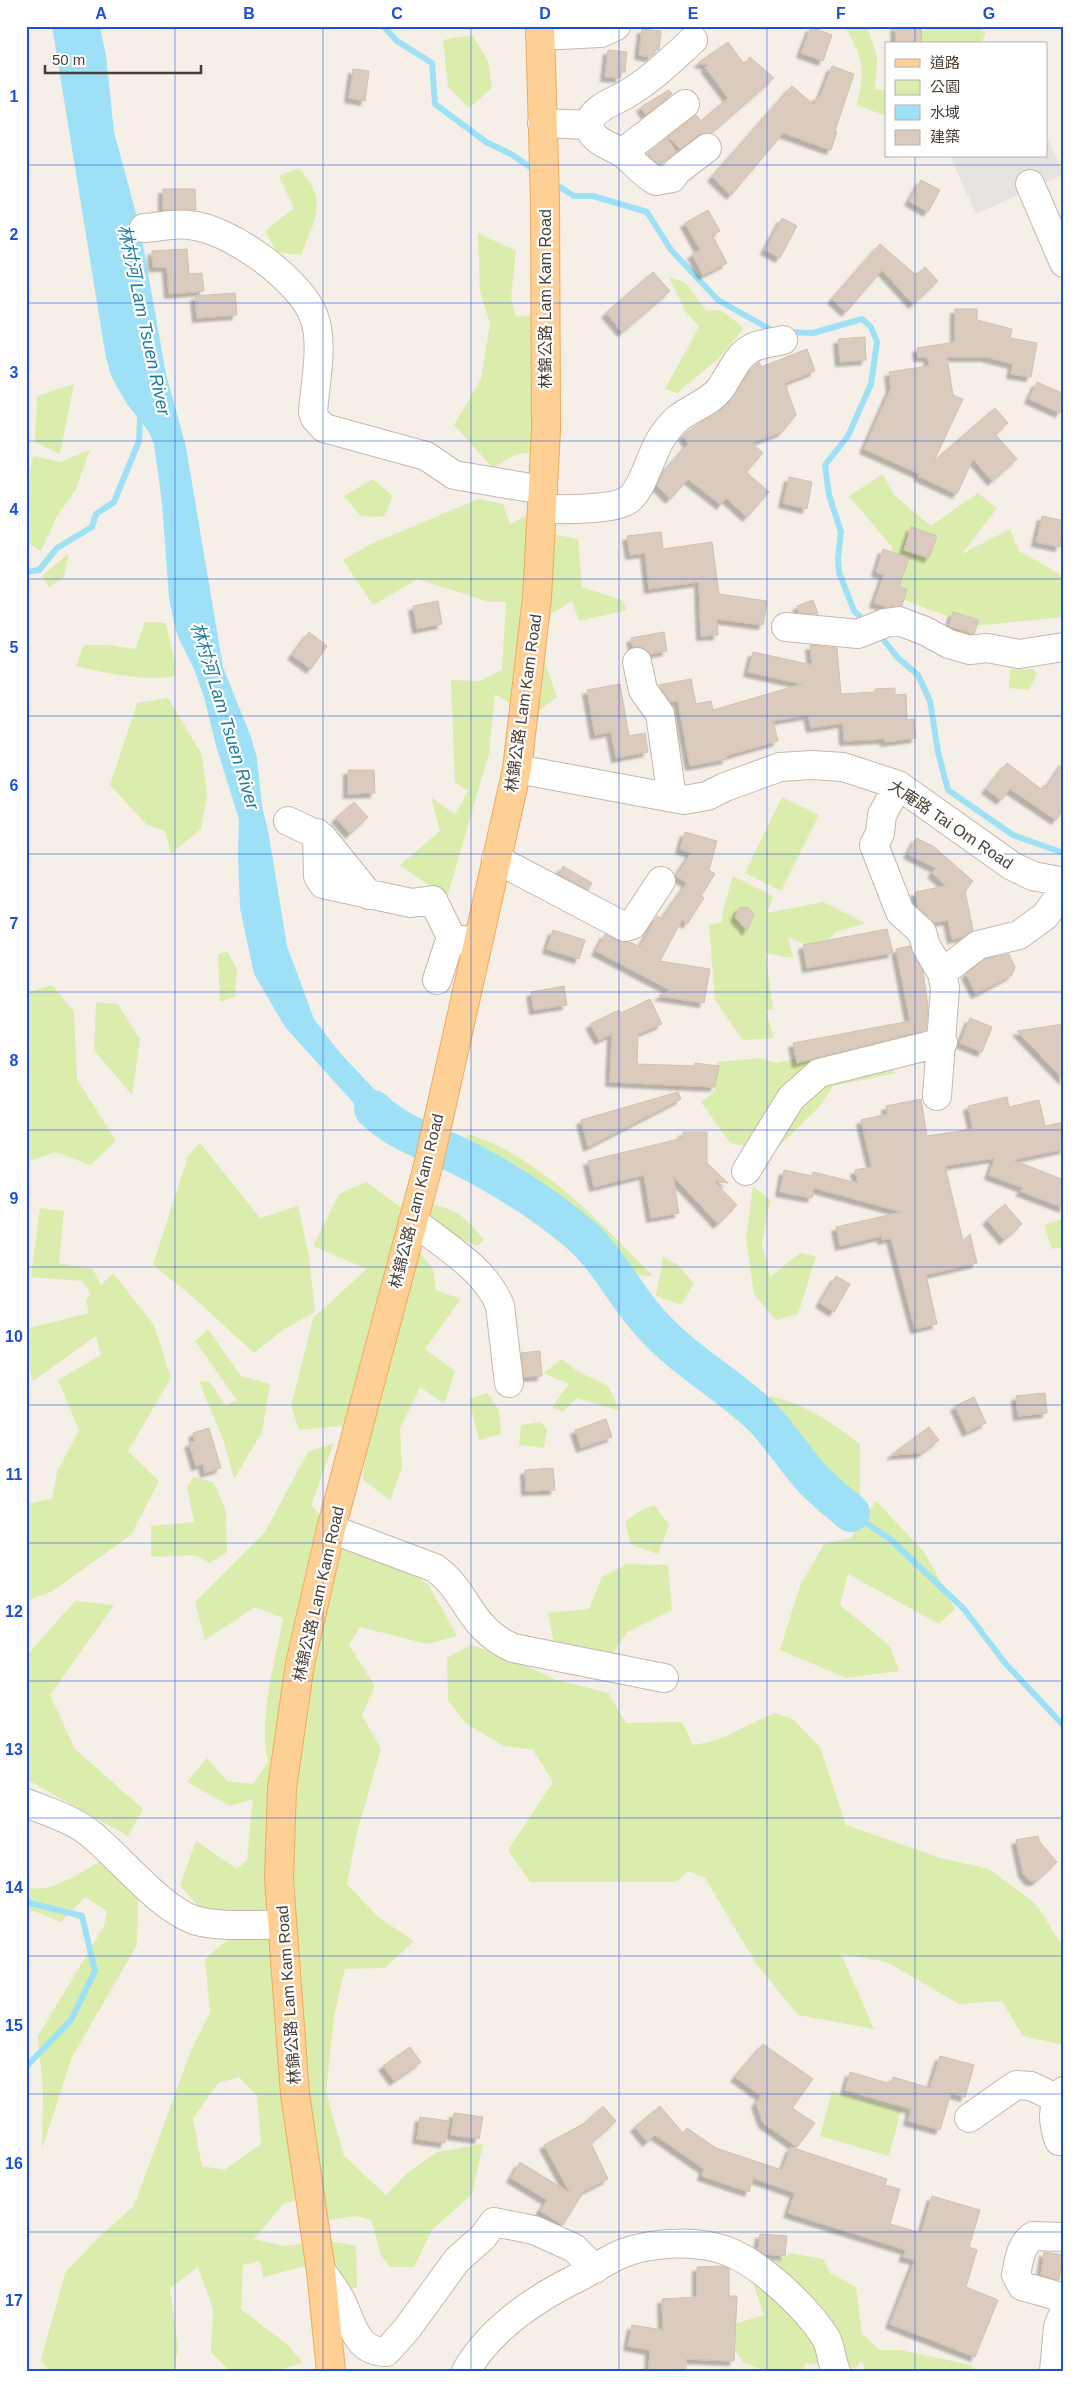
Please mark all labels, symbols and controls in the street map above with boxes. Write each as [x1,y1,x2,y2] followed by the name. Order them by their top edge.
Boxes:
[95,5,107,22] text: A
[243,5,255,22] text: B
[391,5,403,22] text: C
[539,5,551,22] text: D
[688,5,699,22] text: E
[836,5,846,22] text: F
[983,5,995,22] text: G
[45,42,201,74] scale bar
[885,42,1048,158] legend
[52,51,85,68] text: 50 m
[930,54,960,71] text: 道路
[930,78,960,95] text: 公園
[10,88,19,105] text: 1
[930,104,960,121] text: 水域
[930,128,960,145] text: 建築
[537,209,554,389] street label: 林錦公路 Lam Kam Road
[114,223,174,418] water label: 林村河 Lam Tsuen River
[10,226,19,243] text: 2
[10,364,19,381] text: 3
[10,501,19,518] text: 4
[503,613,544,793] street label: 林錦公路 Lam Kam Road
[187,620,263,813] water label: 林村河 Lam Tsuen River
[10,639,19,656] text: 5
[10,777,19,794] text: 6
[886,777,1016,872] street label: 大庵路 Tai Om Road
[10,915,19,932] text: 7
[10,1052,19,1069] text: 8
[387,1112,446,1290] street label: 林錦公路 Lam Kam Road
[10,1190,19,1207] text: 9
[5,1328,23,1345] text: 10
[6,1466,23,1483] text: 11
[290,1505,347,1684] street label: 林錦公路 Lam Kam Road
[5,1603,23,1620] text: 12
[5,1741,23,1758] text: 13
[5,1879,23,1896] text: 14
[274,1905,303,2085] street label: 林錦公路 Lam Kam Road
[5,2017,23,2034] text: 15
[5,2155,23,2172] text: 16
[5,2292,23,2309] text: 17

